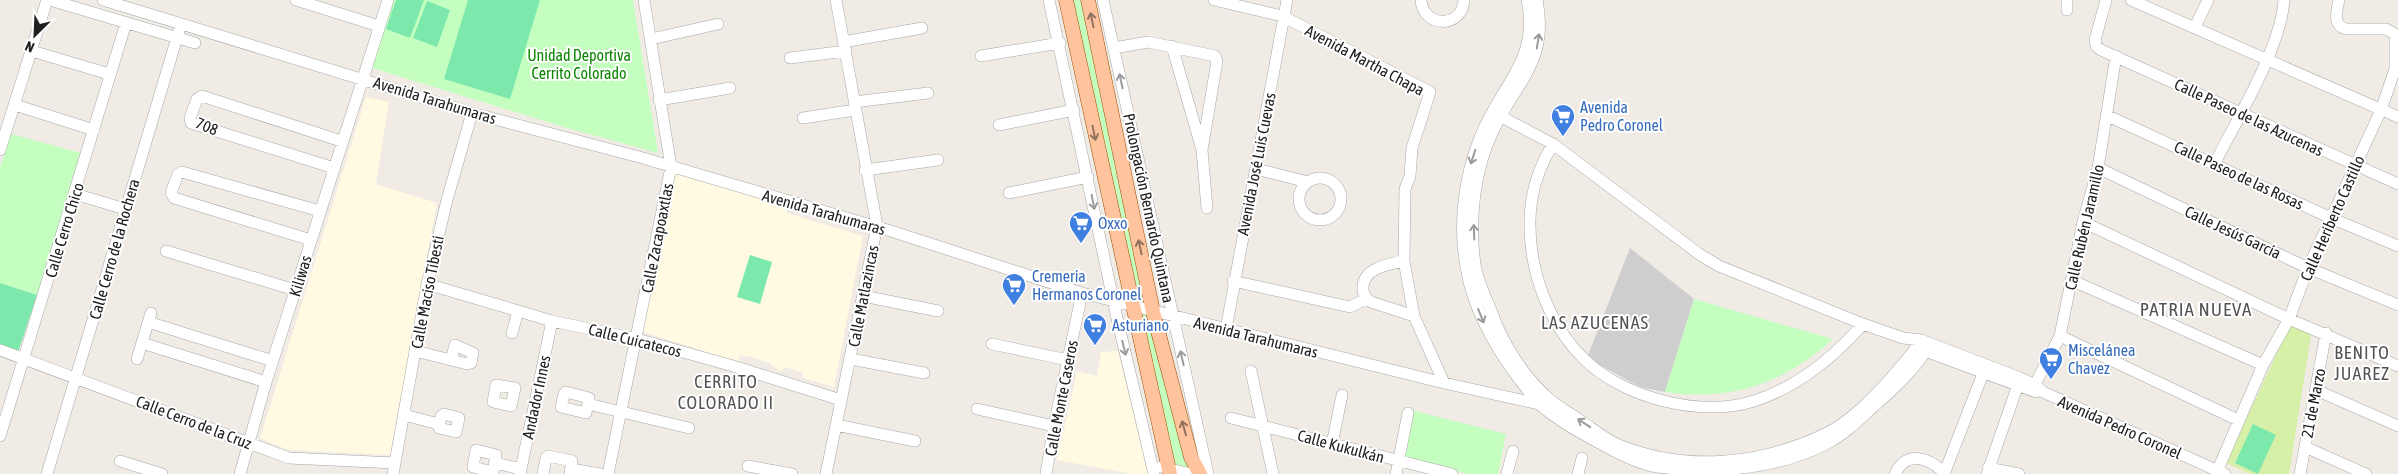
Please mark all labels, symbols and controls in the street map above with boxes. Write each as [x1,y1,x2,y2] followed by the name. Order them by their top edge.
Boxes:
[10,10,60,60] north arrow
[1087,12,1096,28] one-way arrow
[1302,21,1428,100] street label: Avenida Martha Chapa
[1534,33,1544,49] one-way arrow
[23,38,37,56] text: N
[527,46,631,82] park label: Unidad Deportiva Cerrito Colorado
[371,73,499,127] street label: Avenida Tarahumaras
[1116,74,1125,90] one-way arrow
[2172,75,2326,160] street label: Calle Paseo de las Azucenas
[1233,91,1279,237] street label: Avenida José Luis Cuevas
[1580,98,1664,134] place label: Avenida Pedro Coronel
[1550,103,1576,137] supermarket icon: Avenida Pedro Coronel
[1119,112,1178,305] street label: Prolongación Bernardo Quintana
[193,113,221,139] street label: 708
[1090,125,1099,141] one-way arrow
[2171,137,2307,213] street label: Calle Paseo de las Rosas
[1468,149,1478,165] one-way arrow
[2296,153,2368,283] street label: Calle Heriberto Castillo
[2061,162,2107,292] street label: Calle Rubén Jaramillo
[85,177,143,321] street label: Calle Cerro de la Rochera
[41,180,87,280] street label: Calle Cerro Chico
[638,181,678,295] street label: Calle Zacapoaxtlas
[760,186,888,238] street label: Avenida Tarahumaras
[1089,193,1098,209] one-way arrow
[2182,202,2284,262] street label: Calle Jesús García
[1068,210,1094,244] supermarket icon: Oxxo
[1098,214,1128,232] place label: Oxxo
[1469,225,1478,241] one-way arrow
[407,234,447,350] street label: Calle Maciso Tibesti
[1135,240,1144,256] one-way arrow
[844,243,882,348] street label: Calle Matlazincas
[285,253,315,299] street label: Kiliwas
[1032,267,1142,303] place label: Cremería Hermanos Coronel
[1001,272,1027,306] supermarket icon: Cremería Hermanos Coronel
[2140,298,2252,320] district label: PATRIA NUEVA
[1478,308,1487,323] one-way arrow
[1082,312,1108,346] supermarket icon: Asturiano
[1541,312,1649,333] district label: LAS AZUCENAS
[1192,313,1320,361] street label: Avenida Tarahumaras
[1112,316,1169,334] place label: Asturiano
[587,320,684,360] street label: Calle Cuicatecos
[1041,338,1081,458] street label: Calle Monte Caseros
[1120,340,1129,356] one-way arrow
[2068,341,2135,377] place label: Miscelánea Chavez
[2334,342,2390,384] district label: BENITO JUAREZ
[2038,346,2064,380] supermarket icon: Miscelánea Chavez
[1177,351,1186,367] one-way arrow
[518,353,554,441] street label: Andador Innes
[2297,367,2329,439] street label: 21 de Marzo
[678,371,774,413] district label: CERRITO COLORADO II
[134,392,255,452] street label: Calle Cerro de la Cruz
[2055,392,2185,463] street label: Avenida Pedro Coronel
[1577,417,1591,428] one-way arrow
[1179,421,1188,437] one-way arrow
[1296,426,1386,466] street label: Calle Kukulkán

